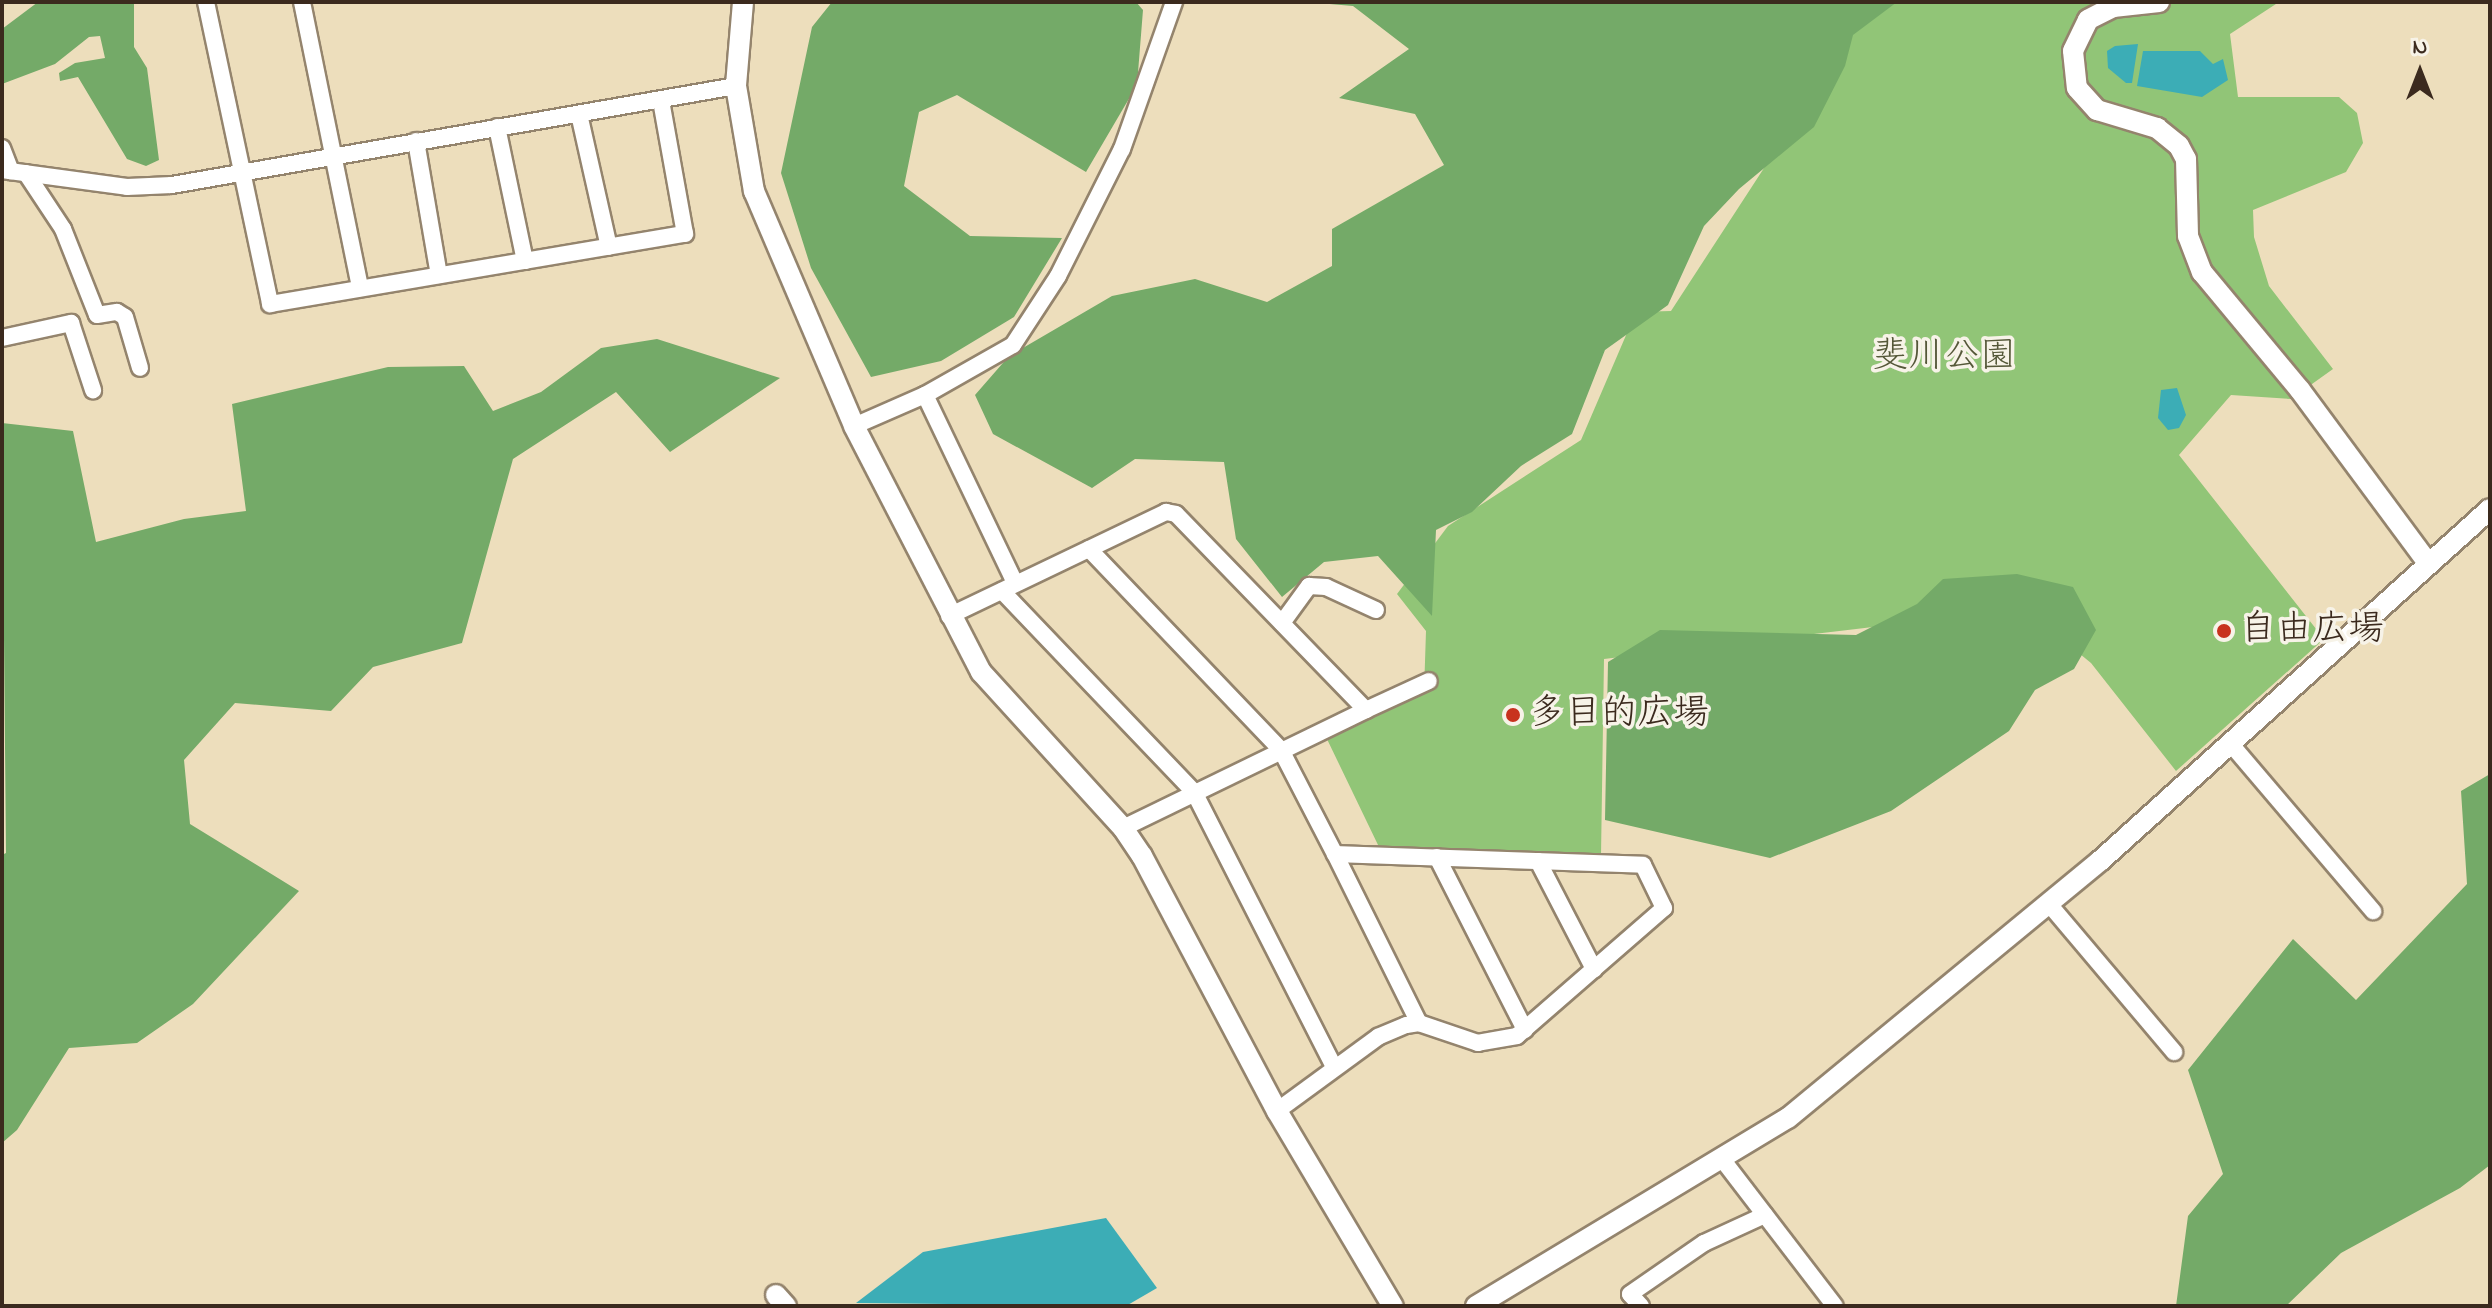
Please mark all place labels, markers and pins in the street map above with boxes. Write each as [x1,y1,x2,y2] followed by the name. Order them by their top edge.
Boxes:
[2240,609,2384,653] place label: 自由広場
[2215,622,2233,640] marker: 自由広場
[1529,693,1709,737] place label: 多目的広場
[1504,706,1522,724] marker: 多目的広場

